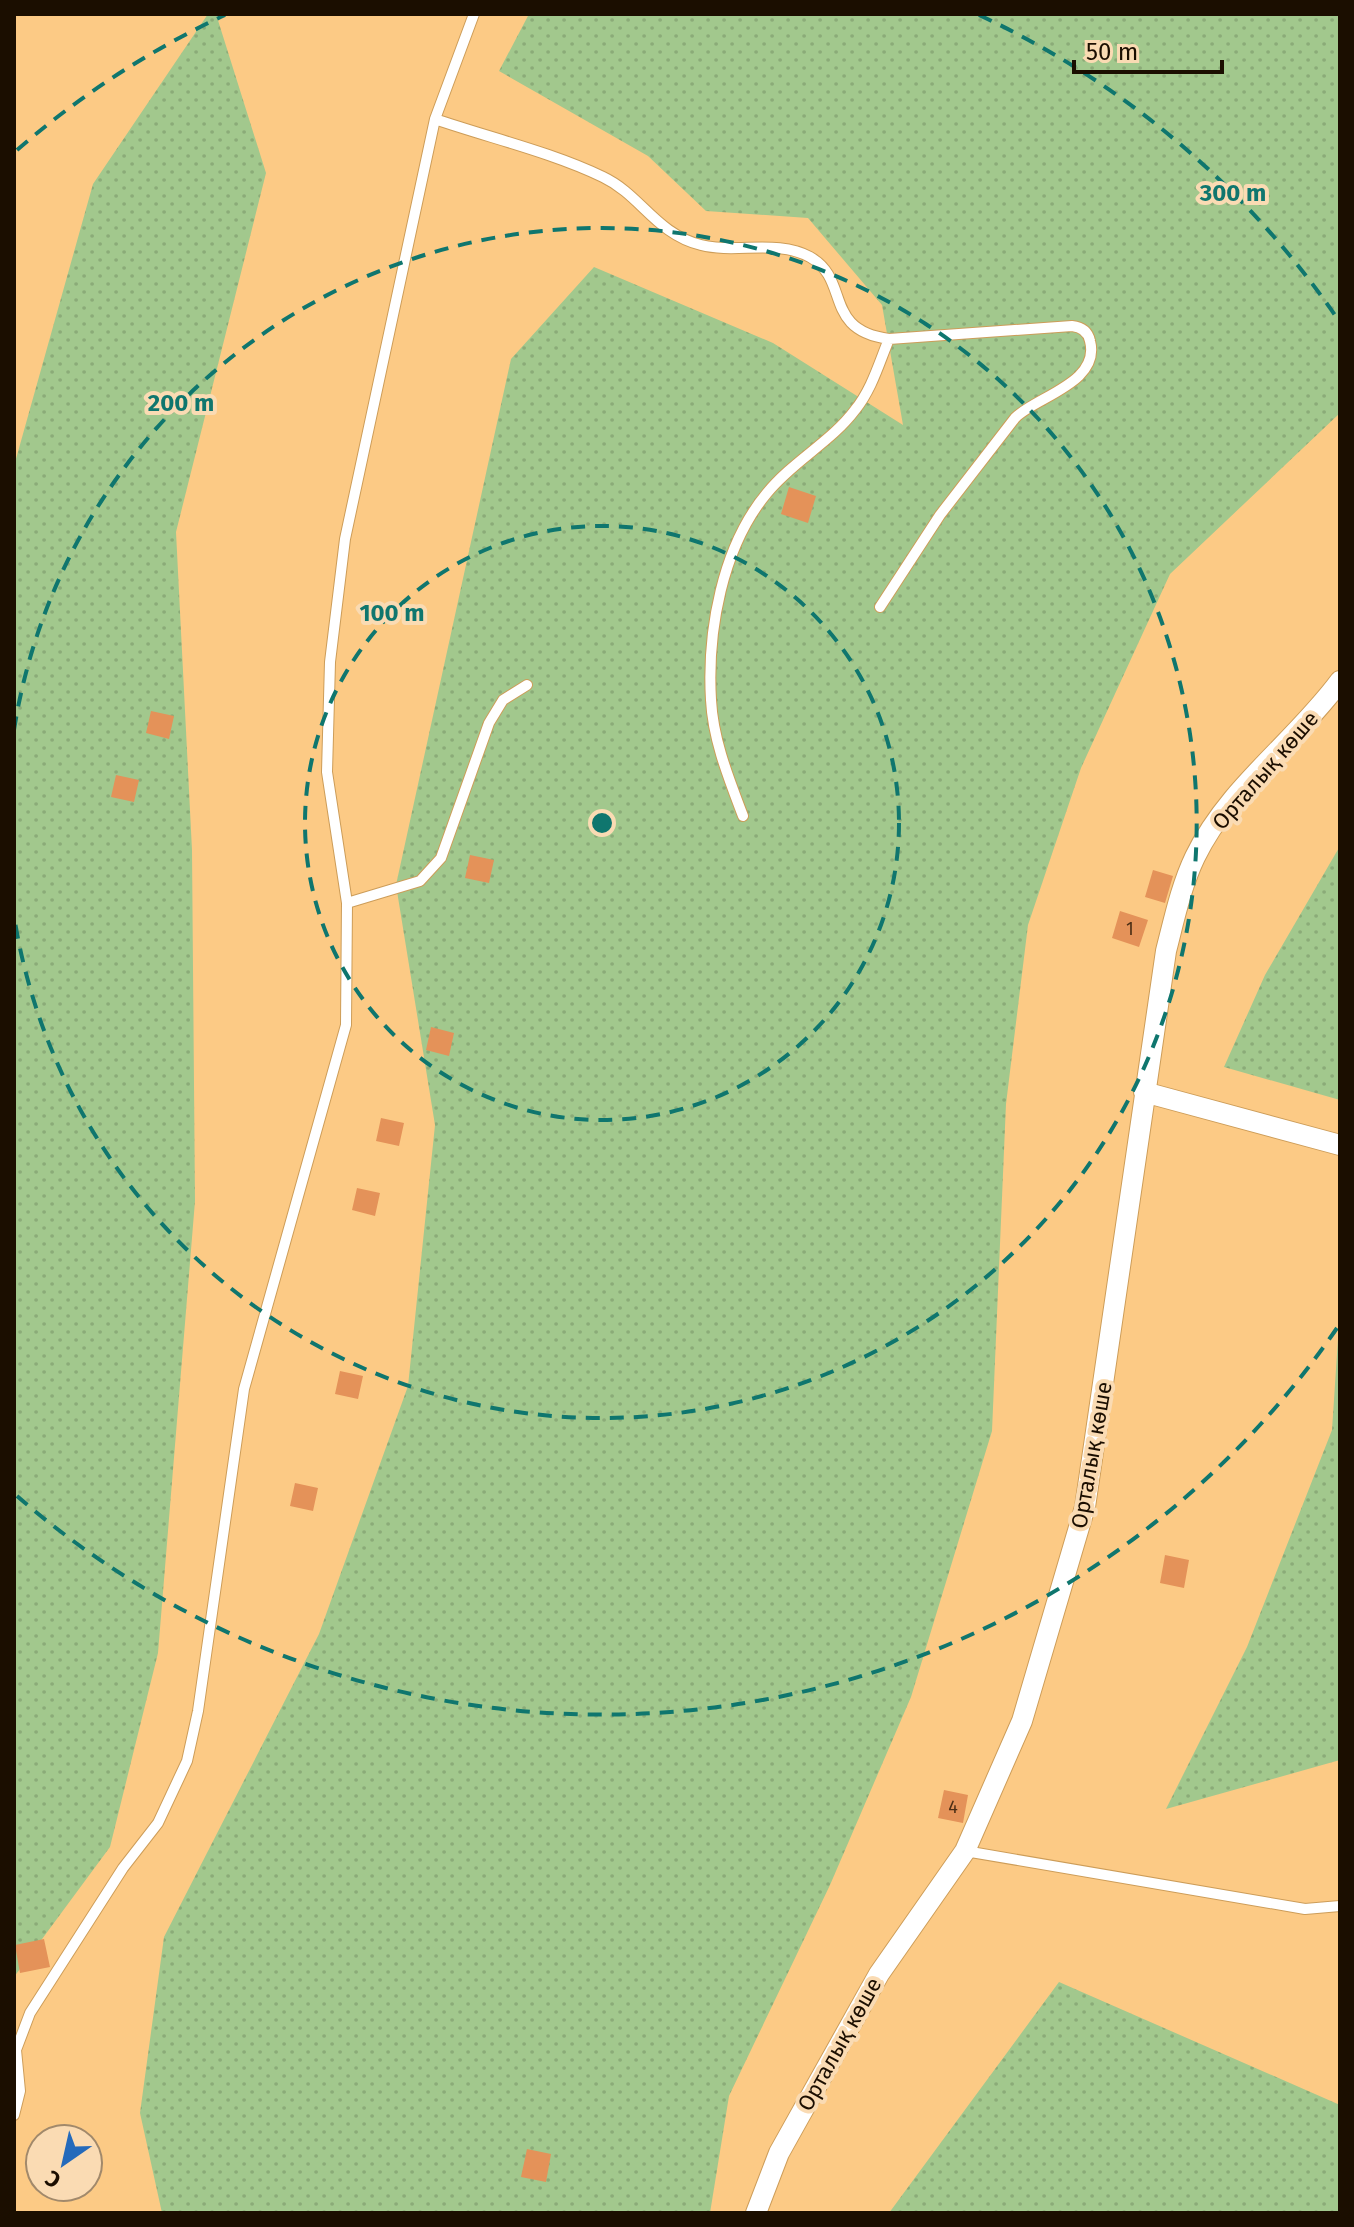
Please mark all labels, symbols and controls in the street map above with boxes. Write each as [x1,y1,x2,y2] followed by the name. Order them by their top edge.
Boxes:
[1074,24,1222,74] scale bar
[1086,38,1138,66] text: 50 m
[1199,179,1266,207] text: 300 m
[148,389,214,417] text: 200 m
[359,599,425,627] text: 100 m
[1207,705,1324,835] street label: Орталық көше
[588,809,616,837] centre of rings
[1126,918,1134,940] house number: 1
[1065,1380,1118,1530] street label: Орталық көше
[948,1796,958,1818] house number: 4
[792,1973,887,2116] street label: Орталық көше
[24,2123,104,2203] north arrow
[40,2164,66,2194] text: С

